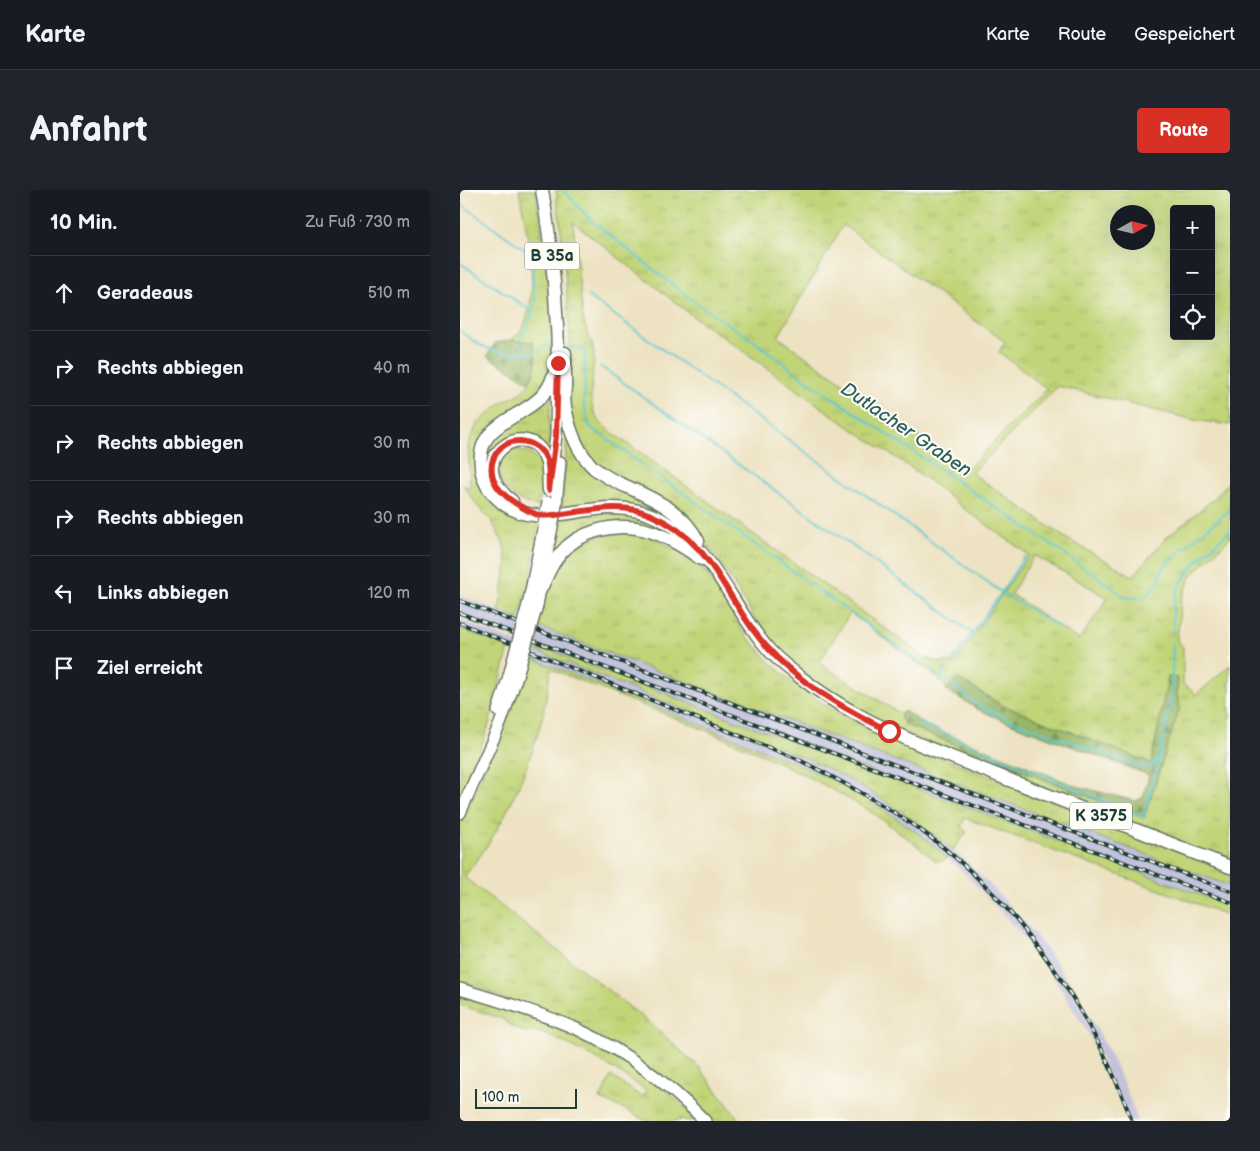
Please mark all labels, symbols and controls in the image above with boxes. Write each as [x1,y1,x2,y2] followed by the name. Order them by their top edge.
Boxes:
[25,20,86,49] text: Karte
[986,24,1030,45] text: Karte
[1058,24,1106,45] text: Route
[1134,24,1235,45] text: Gespeichert
[1137,108,1230,153] button: Route
[30,109,148,152] text: Anfahrt
[1110,205,1155,250] north arrow
[1170,205,1215,340] map controls
[1170,205,1215,250] button: +
[50,210,117,235] text: 10 Min.
[305,213,410,232] text: Zu Fuß · 730 m
[524,242,580,270] road number: B 35a
[1170,250,1215,295] button: −
[50,279,78,307] icon: ahead
[97,282,193,305] text: Geradeaus
[368,284,410,303] text: 510 m
[1170,295,1215,340] button: locate
[547,352,570,375] route end
[50,354,78,382] icon: right
[97,357,244,380] text: Rechts abbiegen
[373,359,410,378] text: 40 m
[836,378,976,482] water label: Dutlacher Graben
[50,429,78,457] icon: right
[97,432,244,455] text: Rechts abbiegen
[373,434,410,453] text: 30 m
[50,504,78,532] icon: right
[97,507,244,530] text: Rechts abbiegen
[373,509,410,528] text: 30 m
[50,579,78,607] icon: left
[97,582,229,605] text: Links abbiegen
[367,584,410,603] text: 120 m
[50,654,78,682] icon: arrive
[97,657,203,680] text: Ziel erreicht
[878,720,901,743] route start
[1070,802,1132,830] road number: K 3575
[475,1086,578,1109] scale bar
[482,1089,519,1106] text: 100 m

